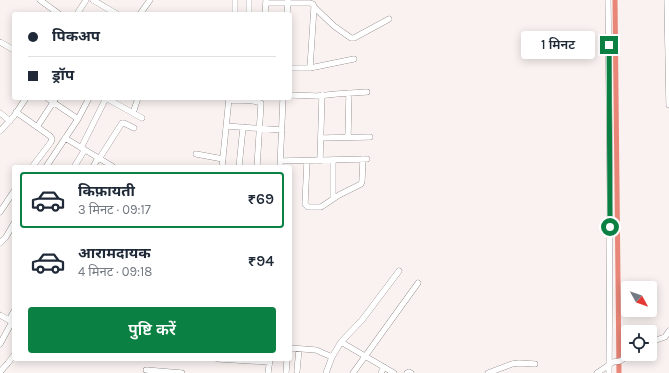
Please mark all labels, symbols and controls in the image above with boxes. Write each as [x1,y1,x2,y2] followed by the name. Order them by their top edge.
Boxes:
[52,27,100,45] text: पिकअप
[521,31,595,59] callout: 1 मिनट
[600,36,618,54] route end
[541,37,575,52] text: 1 मिनट
[52,66,74,84] text: ड्रॉप
[30,182,66,218] icon: car
[78,182,135,200] text: किफ़ायती
[248,190,274,208] text: ₹69
[78,202,151,217] text: 3 मिनट · 09:17
[601,218,619,236] route start
[30,244,66,280] icon: car
[78,244,151,262] text: आरामदायक
[248,252,274,270] text: ₹94
[78,264,152,279] text: 4 मिनट · 09:18
[621,281,657,317] north arrow
[621,281,657,361] map controls
[28,307,276,353] button: पुष्टि करें
[621,325,657,361] button: locate

